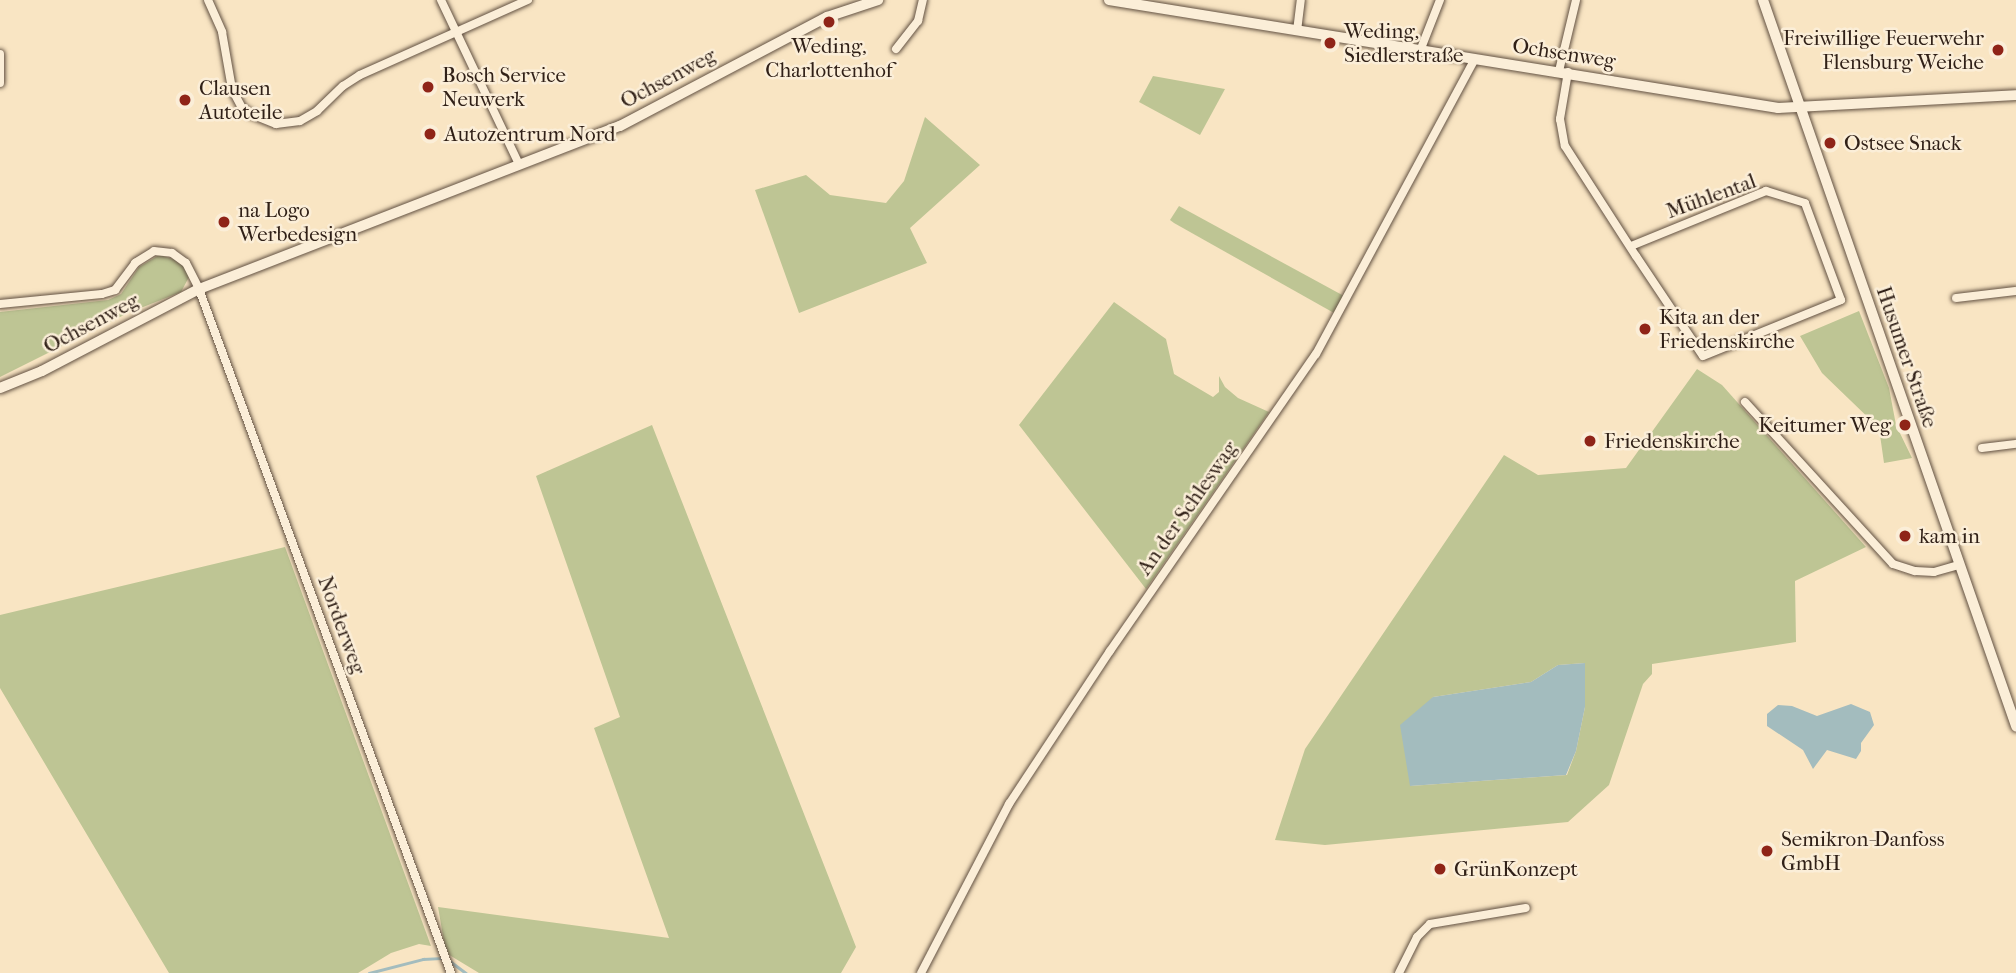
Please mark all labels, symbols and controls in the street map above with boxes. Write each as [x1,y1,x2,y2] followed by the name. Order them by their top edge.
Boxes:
[821,14,837,30] marker: Weding, Charlottenhof
[1344,18,1463,68] place label: Weding, Siedlerstraße
[1783,25,1984,75] place label: Freiwillige Feuerwehr Flensburg Weiche
[1511,32,1617,74] street label: Ochsenweg
[765,33,893,83] place label: Weding, Charlottenhof
[1322,35,1338,51] marker: Weding, Siedlerstraße
[616,42,720,114] street label: Ochsenweg
[1990,42,2006,58] marker: Freiwillige Feuerwehr Flensburg Weiche
[442,62,566,112] place label: Bosch Service Neuwerk
[199,75,282,125] place label: Clausen Autoteile
[420,79,436,95] marker: Bosch Service Neuwerk
[177,92,193,108] marker: Clausen Autoteile
[444,121,616,147] place label: Autozentrum Nord
[422,126,438,142] marker: Autozentrum Nord
[1844,130,1962,156] place label: Ostsee Snack
[1822,135,1838,151] marker: Ostsee Snack
[1663,168,1759,224] street label: Mühlental
[238,197,357,247] place label: na Logo Werbedesign
[216,214,232,230] marker: na Logo Werbedesign
[1871,283,1943,431] street label: Husumer Straße
[39,287,143,359] street label: Ochsenweg
[1659,304,1795,354] place label: Kita an der Friedenskirche
[1637,321,1653,337] marker: Kita an der Friedenskirche
[1758,412,1891,438] place label: Keitumer Weg
[1897,417,1913,433] marker: Keitumer Weg
[1604,428,1740,454] place label: Friedenskirche
[1582,433,1598,449] marker: Friedenskirche
[1132,436,1242,580] street label: An der Schleswag
[1919,523,1980,549] place label: kam in
[1897,528,1913,544] marker: kam in
[313,573,371,677] street label: Norderweg
[1781,826,1944,876] place label: Semikron-Danfoss GmbH
[1759,843,1775,859] marker: Semikron-Danfoss GmbH
[1454,856,1578,882] place label: GrünKonzept
[1432,861,1448,877] marker: GrünKonzept

